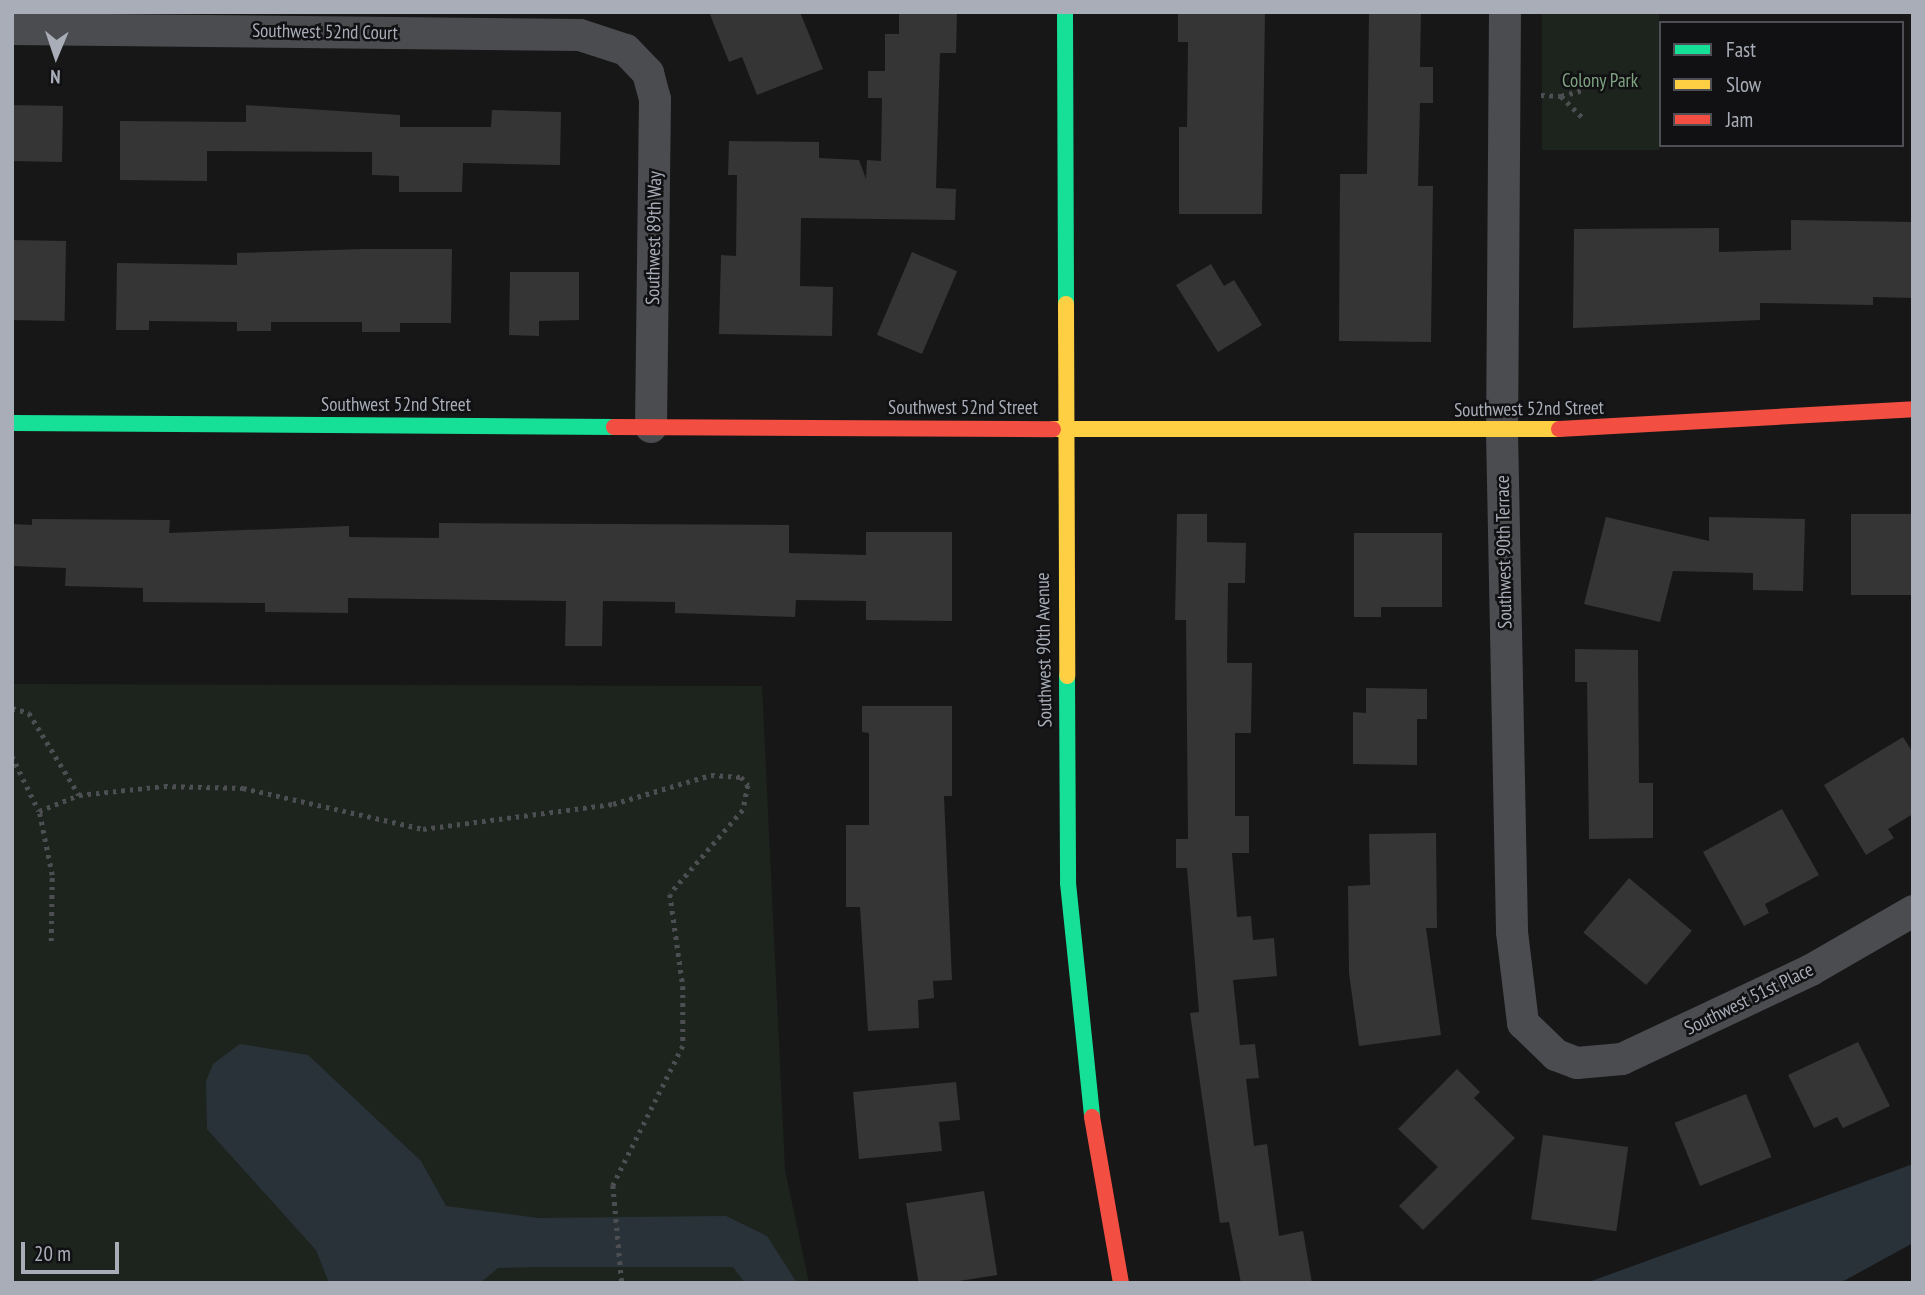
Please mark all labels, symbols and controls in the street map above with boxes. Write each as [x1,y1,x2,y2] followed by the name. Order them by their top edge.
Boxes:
[252,19,398,45] street label: Southwest 52nd Court
[21,21,91,91] north arrow
[1659,21,1904,147] legend
[1726,36,1756,63] text: Fast
[50,65,61,89] text: N
[1562,70,1638,92] park label: Colony Park
[1726,71,1761,98] text: Slow
[1726,106,1753,133] text: Jam
[641,171,667,305] street label: Southwest 89th Way
[321,394,471,416] street label: Southwest 52nd Street
[1454,396,1604,422] street label: Southwest 52nd Street
[888,397,1038,419] street label: Southwest 52nd Street
[1491,475,1517,629] street label: Southwest 90th Terrace
[1031,572,1057,728] street label: Southwest 90th Avenue
[1681,958,1817,1040] street label: Southwest 51st Place
[24,1228,122,1272] scale bar
[34,1240,71,1267] text: 20 m

